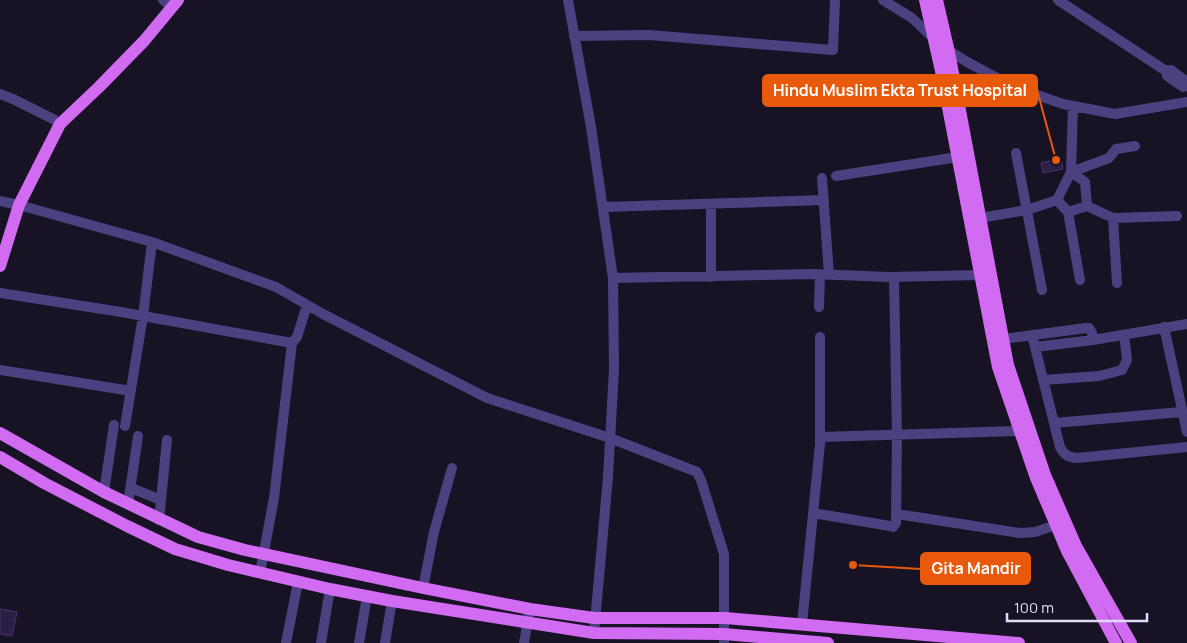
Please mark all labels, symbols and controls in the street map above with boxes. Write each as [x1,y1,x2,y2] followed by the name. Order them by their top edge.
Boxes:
[763,75,1037,106] callout: Hindu Muslim Ekta Trust Hospital
[773,79,1027,101] text: Hindu Muslim Ekta Trust Hospital
[921,553,1030,584] callout: Gita Mandir
[931,557,1021,579] text: Gita Mandir
[1007,590,1147,622] scale bar
[1014,597,1054,618] text: 100 m

